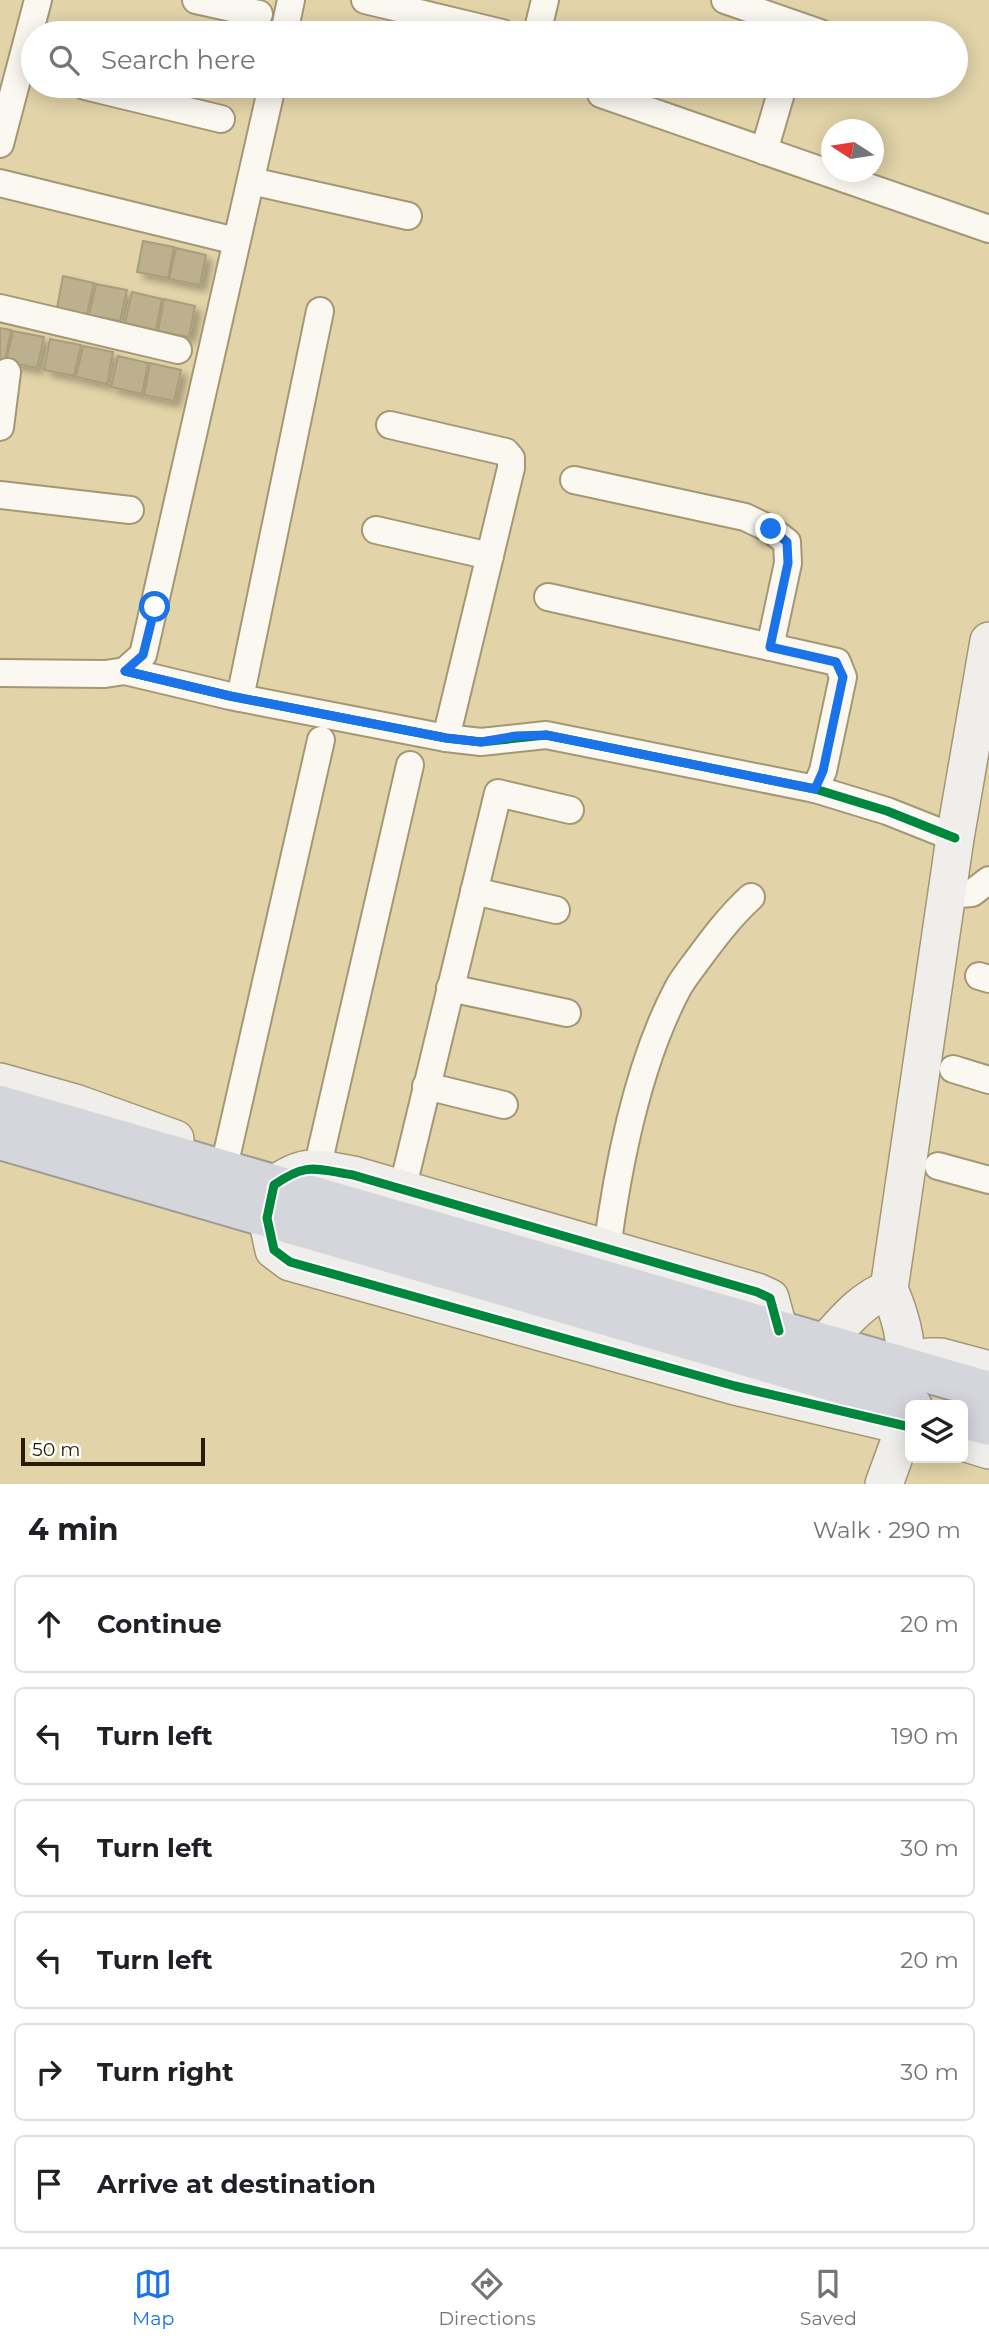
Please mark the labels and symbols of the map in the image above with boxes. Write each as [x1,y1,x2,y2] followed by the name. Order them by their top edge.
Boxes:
[821,119,884,182] north arrow
[755,513,786,544] route end
[139,591,170,622] route start
[21,1435,205,1467] scale bar

